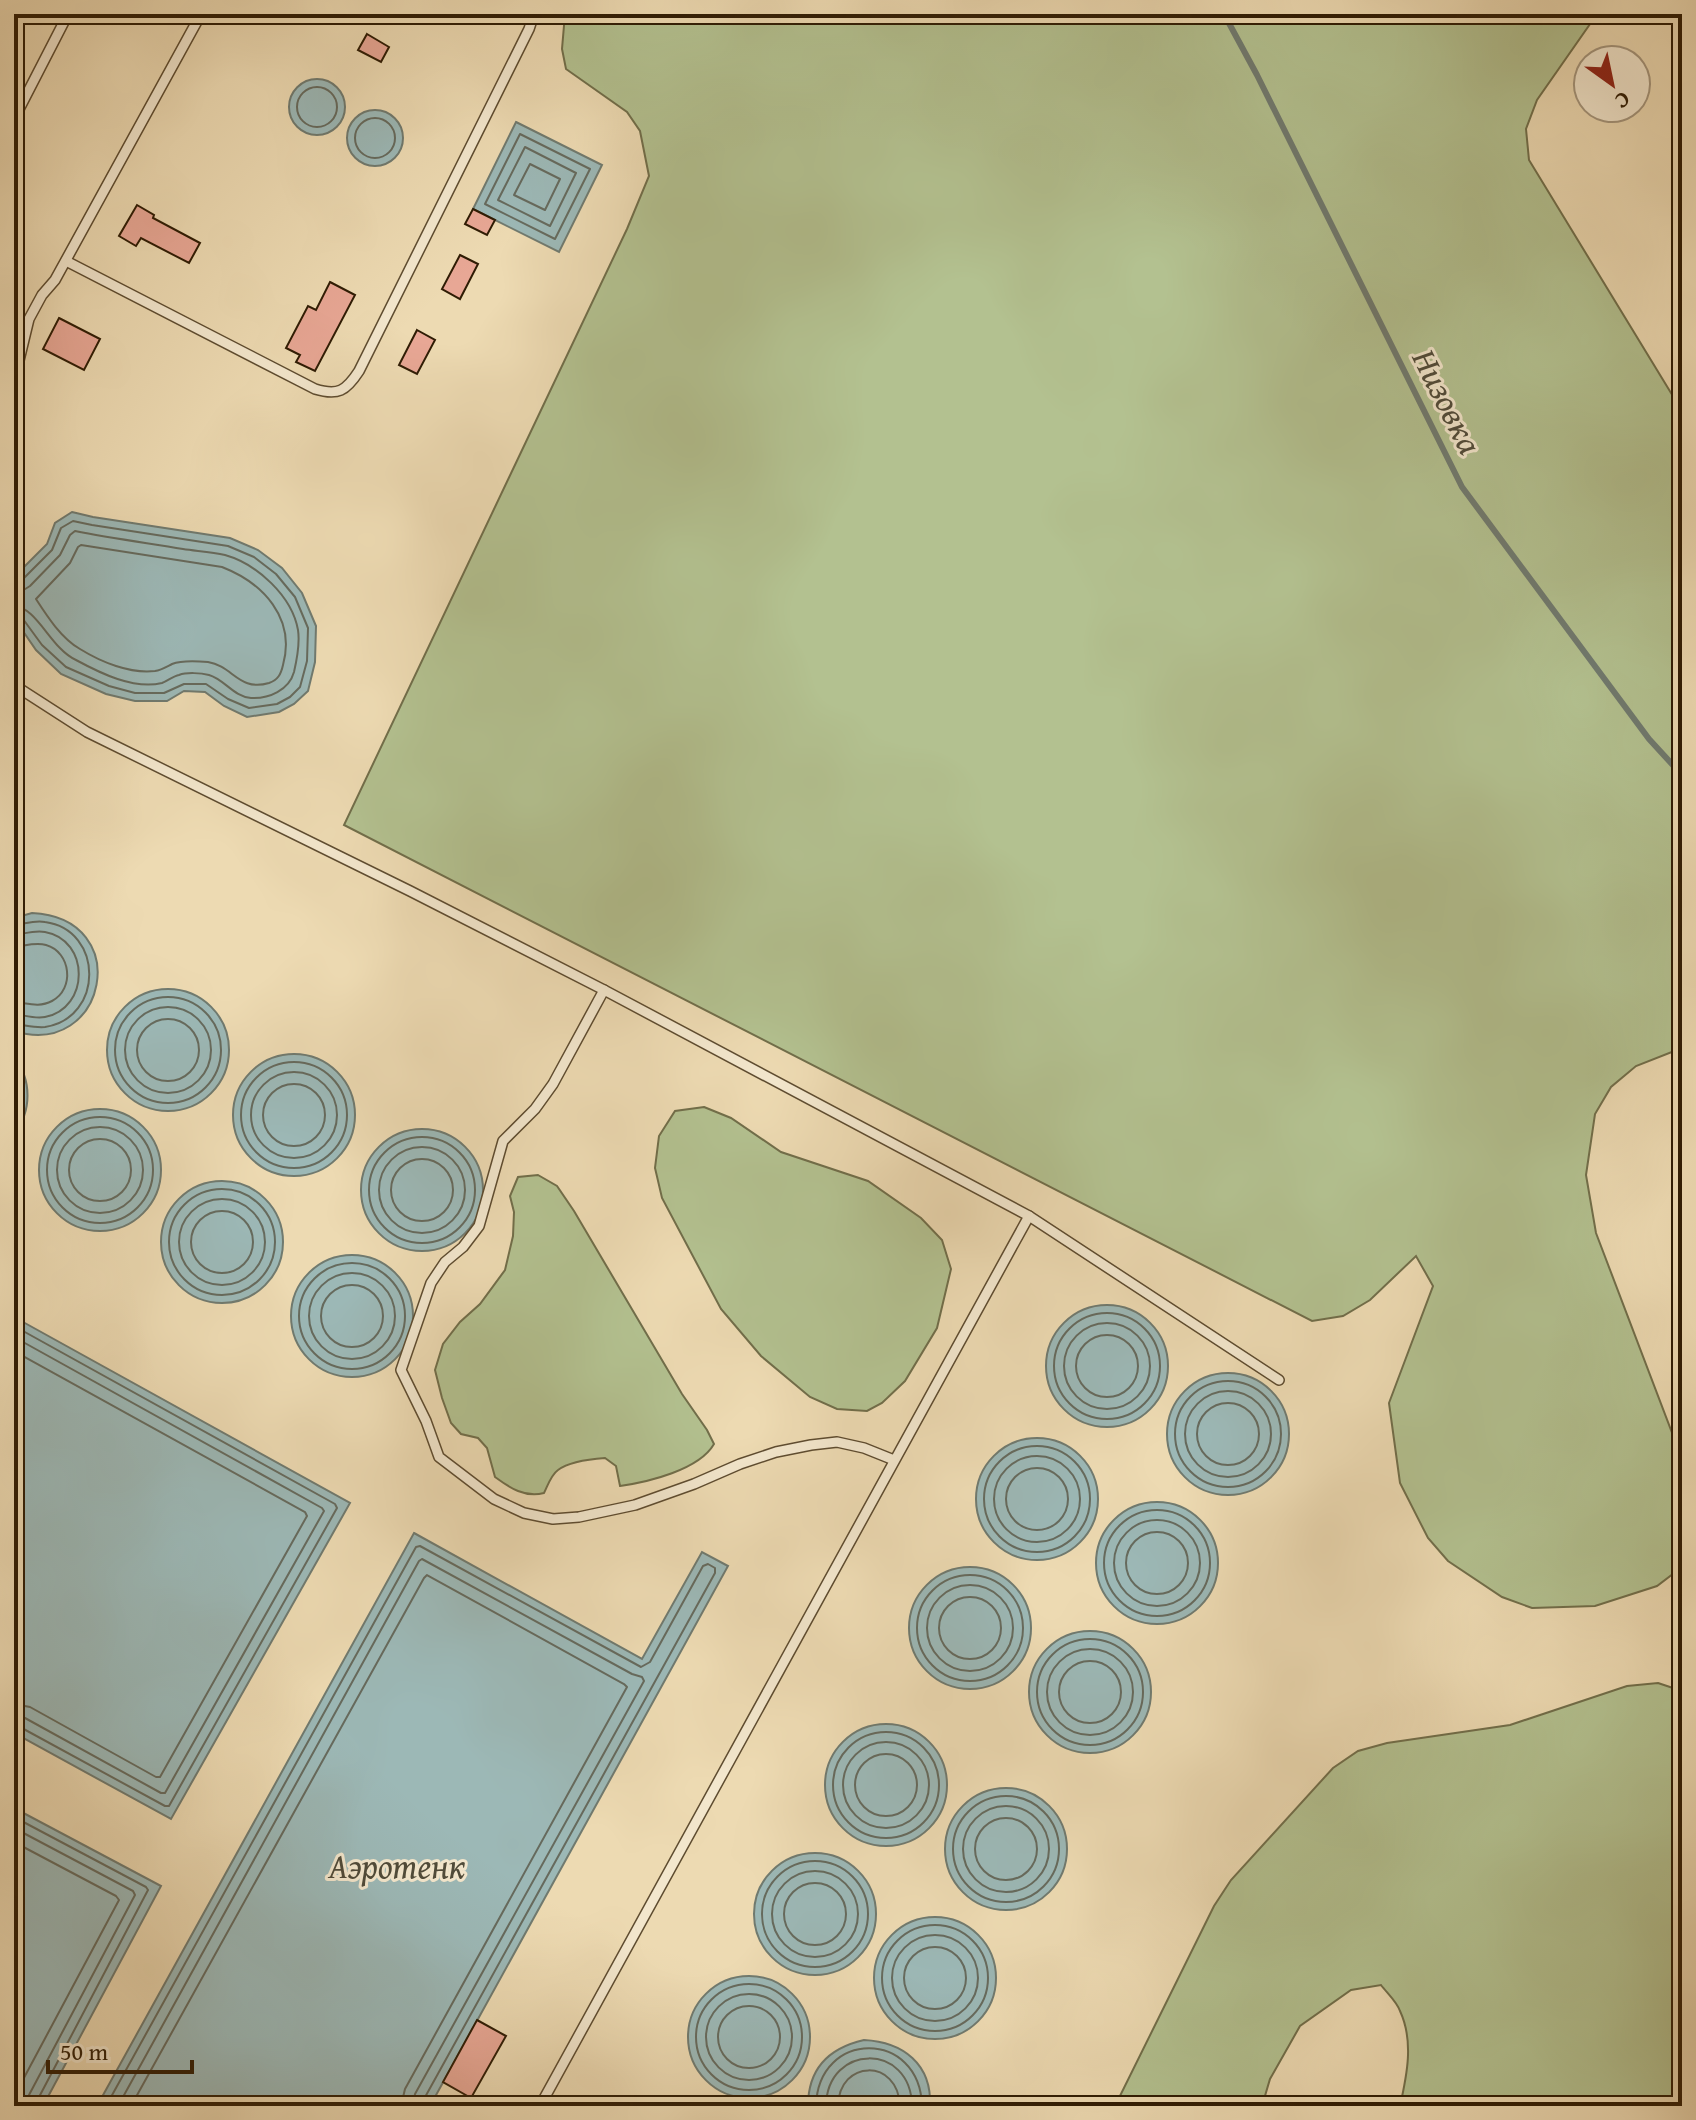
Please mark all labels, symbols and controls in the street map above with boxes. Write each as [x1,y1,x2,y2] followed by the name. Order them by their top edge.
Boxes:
[1572,44,1652,124] north arrow
[1609,84,1637,118] text: С
[1401,340,1495,462] water label: Низовка
[327,1841,466,1890] water label: Аэротенк
[48,2024,192,2074] scale bar
[60,2034,108,2069] text: 50 m

